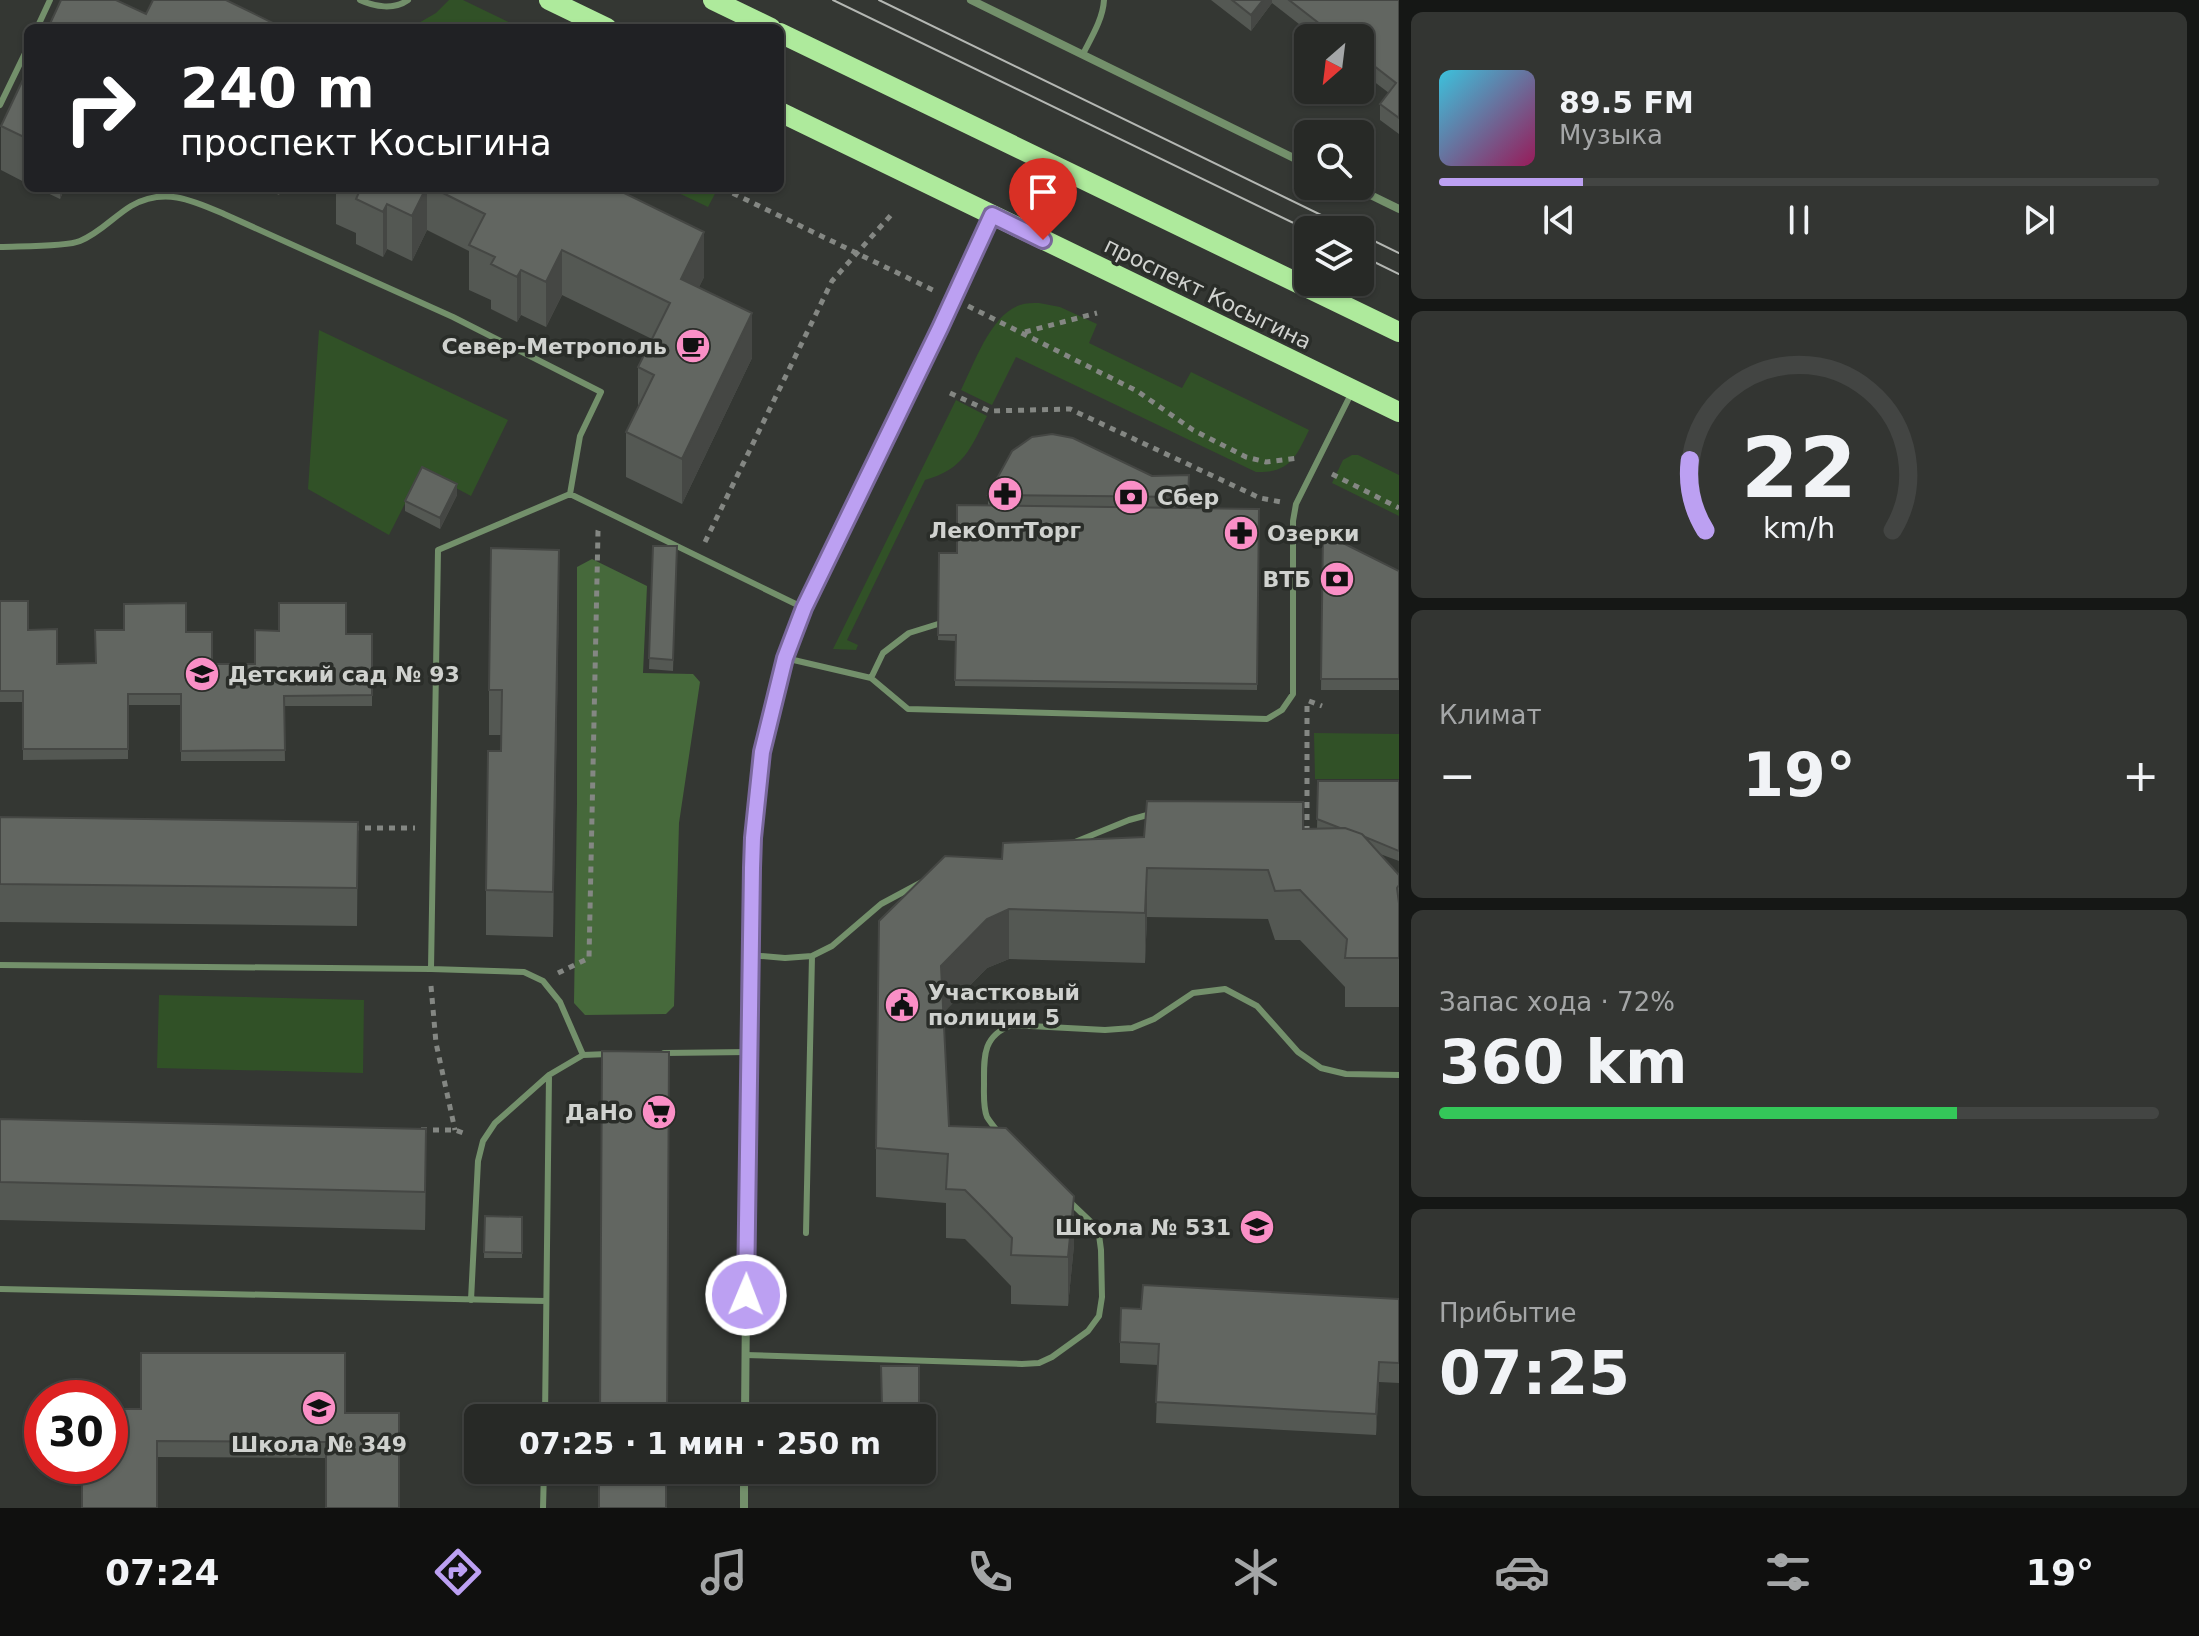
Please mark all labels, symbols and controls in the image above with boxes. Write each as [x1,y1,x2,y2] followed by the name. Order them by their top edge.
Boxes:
[1294,24,1374,104] north arrow
[1294,24,1374,296] map controls
[180,55,375,120] text: 240 m
[48,56,152,160] icon: right
[1559,85,1694,120] text: 89.5 FM
[1294,120,1374,200] button: search
[1559,120,1663,150] text: Музыка
[180,122,552,163] text: проспект Косыгина
[1009,158,1077,240] pin
[1021,170,1065,214] icon: arrive
[1537,198,1581,242] icon: previous
[1777,198,1821,242] icon: pause
[2017,198,2061,242] icon: next
[1294,216,1374,296] button: layers
[1100,232,1315,354] street label: проспект Косыгина
[674,327,712,365] cafe icon: Север-Метрополь
[441,334,667,359] place label: Север-Метрополь
[1741,419,1857,516] text: 22
[986,475,1024,513] pharmacy icon: ЛекОптТорг
[1112,478,1150,516] bank icon: Сбер
[1157,485,1219,510] place label: Сбер
[1763,511,1835,545] text: km/h
[1222,514,1260,552] pharmacy icon: Озерки
[929,518,1081,543] place label: ЛекОптТорг
[1267,521,1360,546] place label: Озерки
[1318,560,1356,598] bank icon: ВТБ
[1262,567,1311,592] place label: ВТБ
[183,655,221,693] school or university icon: Детский сад № 93
[228,662,460,687] place label: Детский сад № 93
[1439,700,1542,730] text: Климат
[1742,740,1856,810] text: 19°
[1439,750,1476,801] text: −
[2122,750,2159,801] text: +
[928,980,1080,1030] place label: Участковый полиции 5
[883,986,921,1024] public building icon: Участковый полиции 5
[1439,987,1675,1017] text: Запас хода · 72%
[1439,1027,1688,1097] text: 360 km
[640,1093,678,1131] supermarket icon: ДаНо
[565,1100,633,1125] place label: ДаНо
[1238,1208,1276,1246] school or university icon: Школа № 531
[1055,1215,1231,1240] place label: Школа № 531
[704,1253,788,1337] position arrow
[1439,1298,1577,1328] text: Прибытие
[1439,1338,1630,1408] text: 07:25
[24,1380,128,1484] speed limit sign: 30
[300,1389,338,1427] school or university icon: Школа № 349
[519,1426,881,1461] text: 07:25 · 1 мин · 250 m
[231,1432,407,1457] place label: Школа № 349
[430,1544,486,1600] icon: directions
[696,1544,752,1600] icon: music
[962,1544,1018,1600] icon: phone
[1228,1544,1284,1600] icon: climate
[1494,1544,1550,1600] icon: car
[1760,1544,1816,1600] icon: filters
[105,1552,220,1593] text: 07:24
[2026,1552,2094,1593] text: 19°

